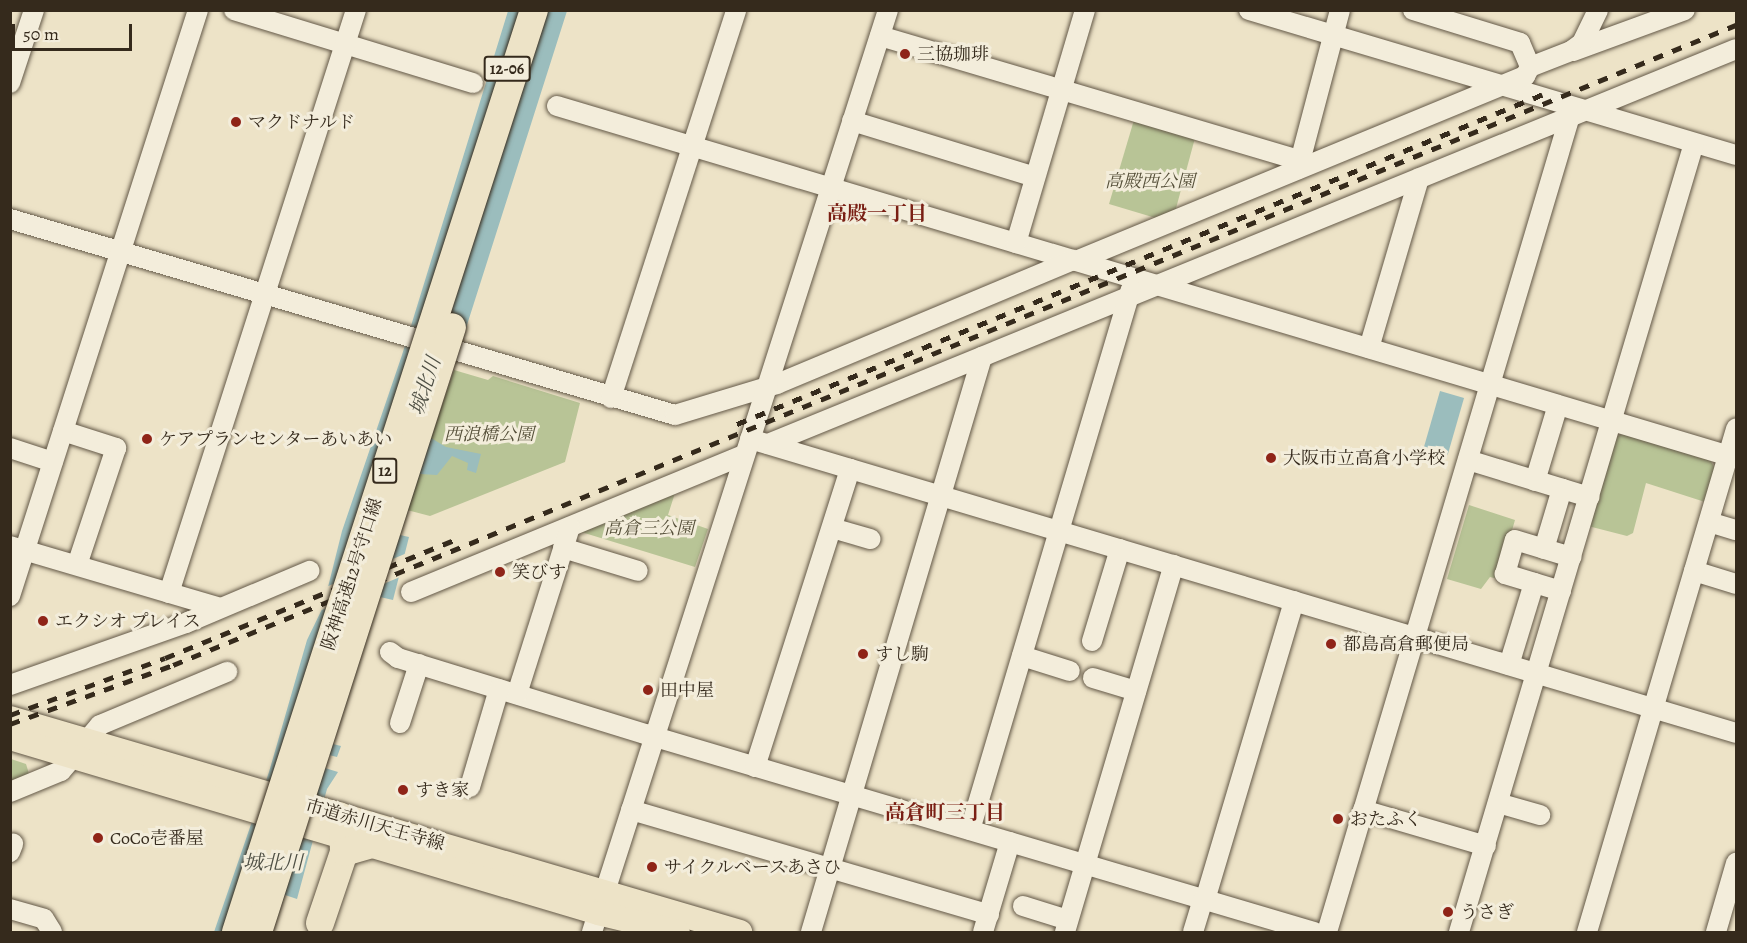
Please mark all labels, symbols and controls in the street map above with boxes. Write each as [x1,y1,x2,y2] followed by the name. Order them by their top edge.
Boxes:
[15,12,135,50] scale bar
[23,22,59,46] text: 50 m
[917,43,989,65] place label: 三協珈琲
[898,47,912,61] marker: 三協珈琲
[483,56,531,82] road number: 12-06
[248,111,356,133] place label: マクドナルド
[229,115,243,129] marker: マクドナルド
[1105,170,1195,192] park label: 高殿西公園
[827,201,927,225] district label: 高殿一丁目
[404,354,446,418] water label: 城北川
[444,423,534,445] park label: 西浪橋公園
[159,428,393,450] place label: ケアプランセンターあいあい
[140,432,154,446] marker: ケアプランセンターあいあい
[1283,447,1445,469] place label: 大阪市立高倉小学校
[1264,451,1278,465] marker: 大阪市立高倉小学校
[372,458,398,484] road number: 12
[317,495,387,653] street label: 阪神高速12号守口線
[604,517,694,539] park label: 高倉三公園
[512,561,566,583] place label: 笑びす
[493,565,507,579] marker: 笑びす
[55,610,203,632] place label: エクシオ プレイス
[36,614,50,628] marker: エクシオ プレイス
[1343,633,1469,655] place label: 都島高倉郵便局
[1324,637,1338,651] marker: 都島高倉郵便局
[875,643,929,665] place label: すし駒
[856,647,870,661] marker: すし駒
[660,679,714,701] place label: 田中屋
[641,683,655,697] marker: 田中屋
[415,779,469,801] place label: すき家
[396,783,410,797] marker: すき家
[303,795,447,855] street label: 市道赤川天王寺線
[885,800,1005,824] district label: 高倉町三丁目
[1350,808,1422,830] place label: おたふく
[1331,812,1345,826] marker: おたふく
[110,827,204,849] place label: CoCo壱番屋
[91,831,105,845] marker: CoCo壱番屋
[243,850,303,874] water label: 城北川
[664,856,844,878] place label: サイクルベースあさひ
[645,860,659,874] marker: サイクルベースあさひ
[1460,901,1514,923] place label: うさぎ
[1441,905,1455,919] marker: うさぎ

